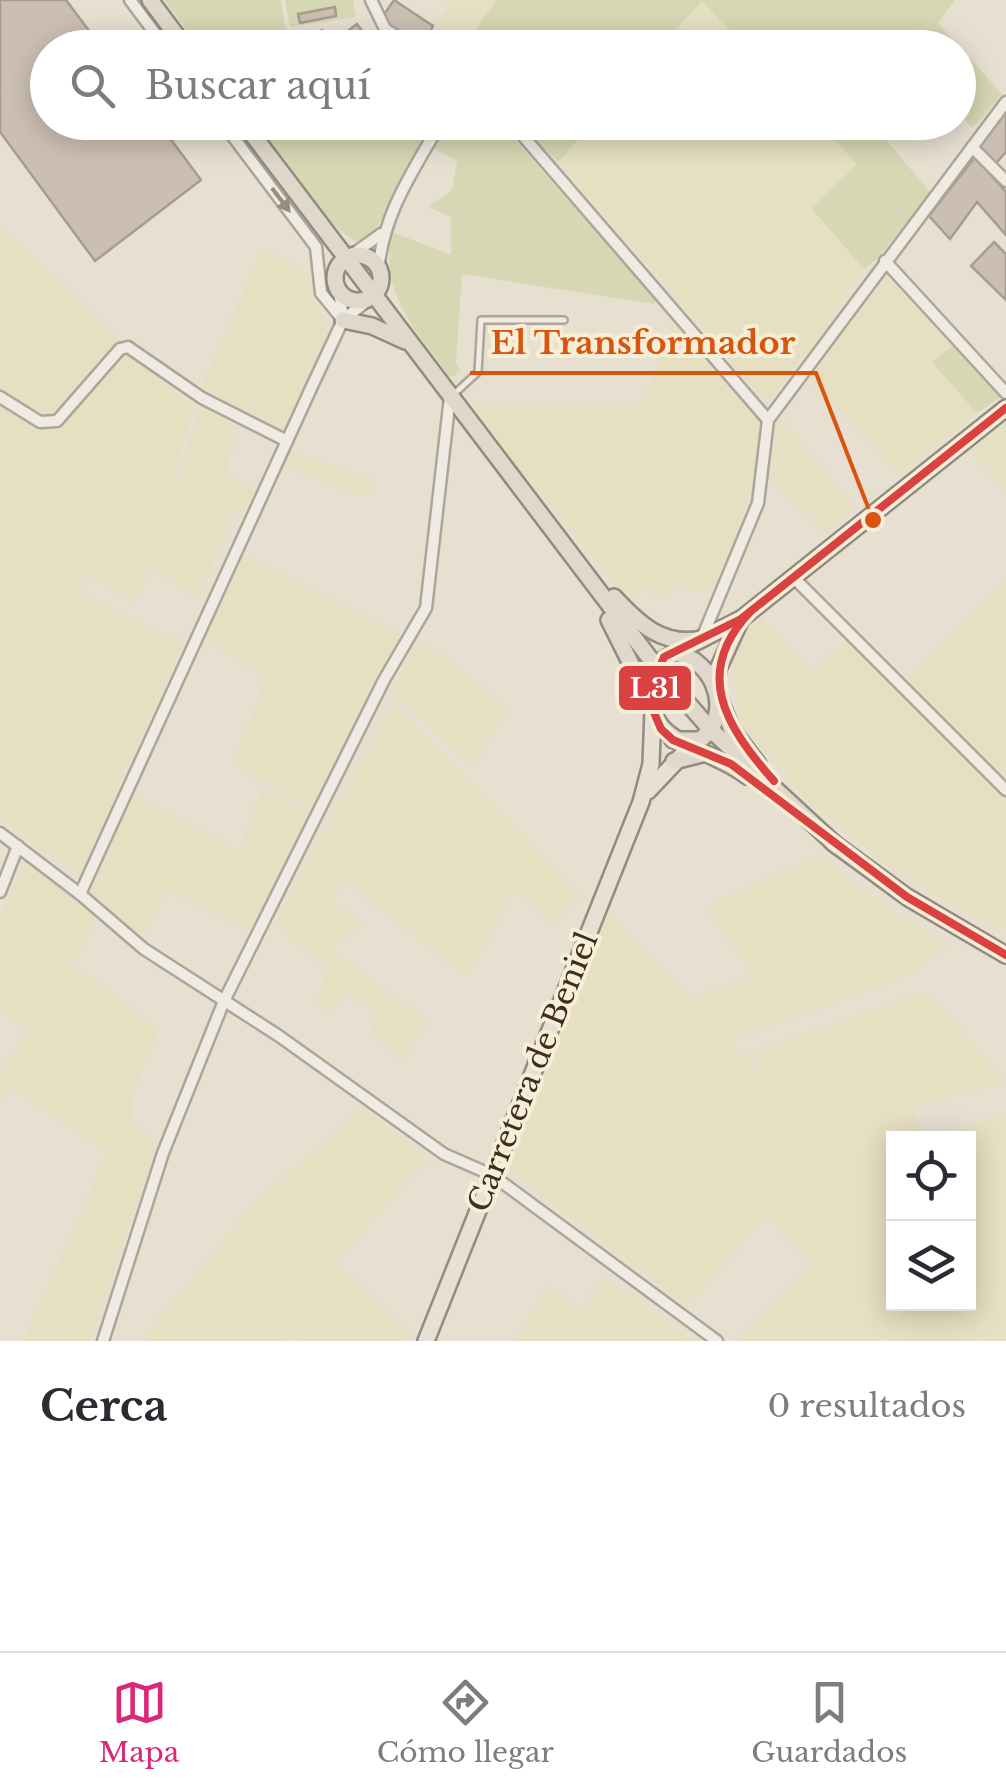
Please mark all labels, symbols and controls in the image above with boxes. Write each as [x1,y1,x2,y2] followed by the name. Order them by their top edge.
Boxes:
[30,30,976,140] search box
[65,58,120,113] icon: search
[145,62,370,109] text: Buscar aquí
[271,187,291,213] one-way arrow
[470,311,816,373] callout: El Transformador
[490,323,796,363] text: El Transformador
[617,664,693,712] line badge: L31
[629,671,681,706] text: L31
[460,927,606,1217] street label: Carretera de Beniel
[886,1131,976,1311] map controls
[886,1131,976,1221] button: locate
[886,1221,976,1311] button: layers
[40,1380,168,1432] text: Cerca
[767,1386,966,1426] text: 0 resultados
[99,1675,179,1770] tab: Mapa
[377,1675,554,1770] tab: Cómo llegar
[751,1675,907,1770] tab: Guardados

